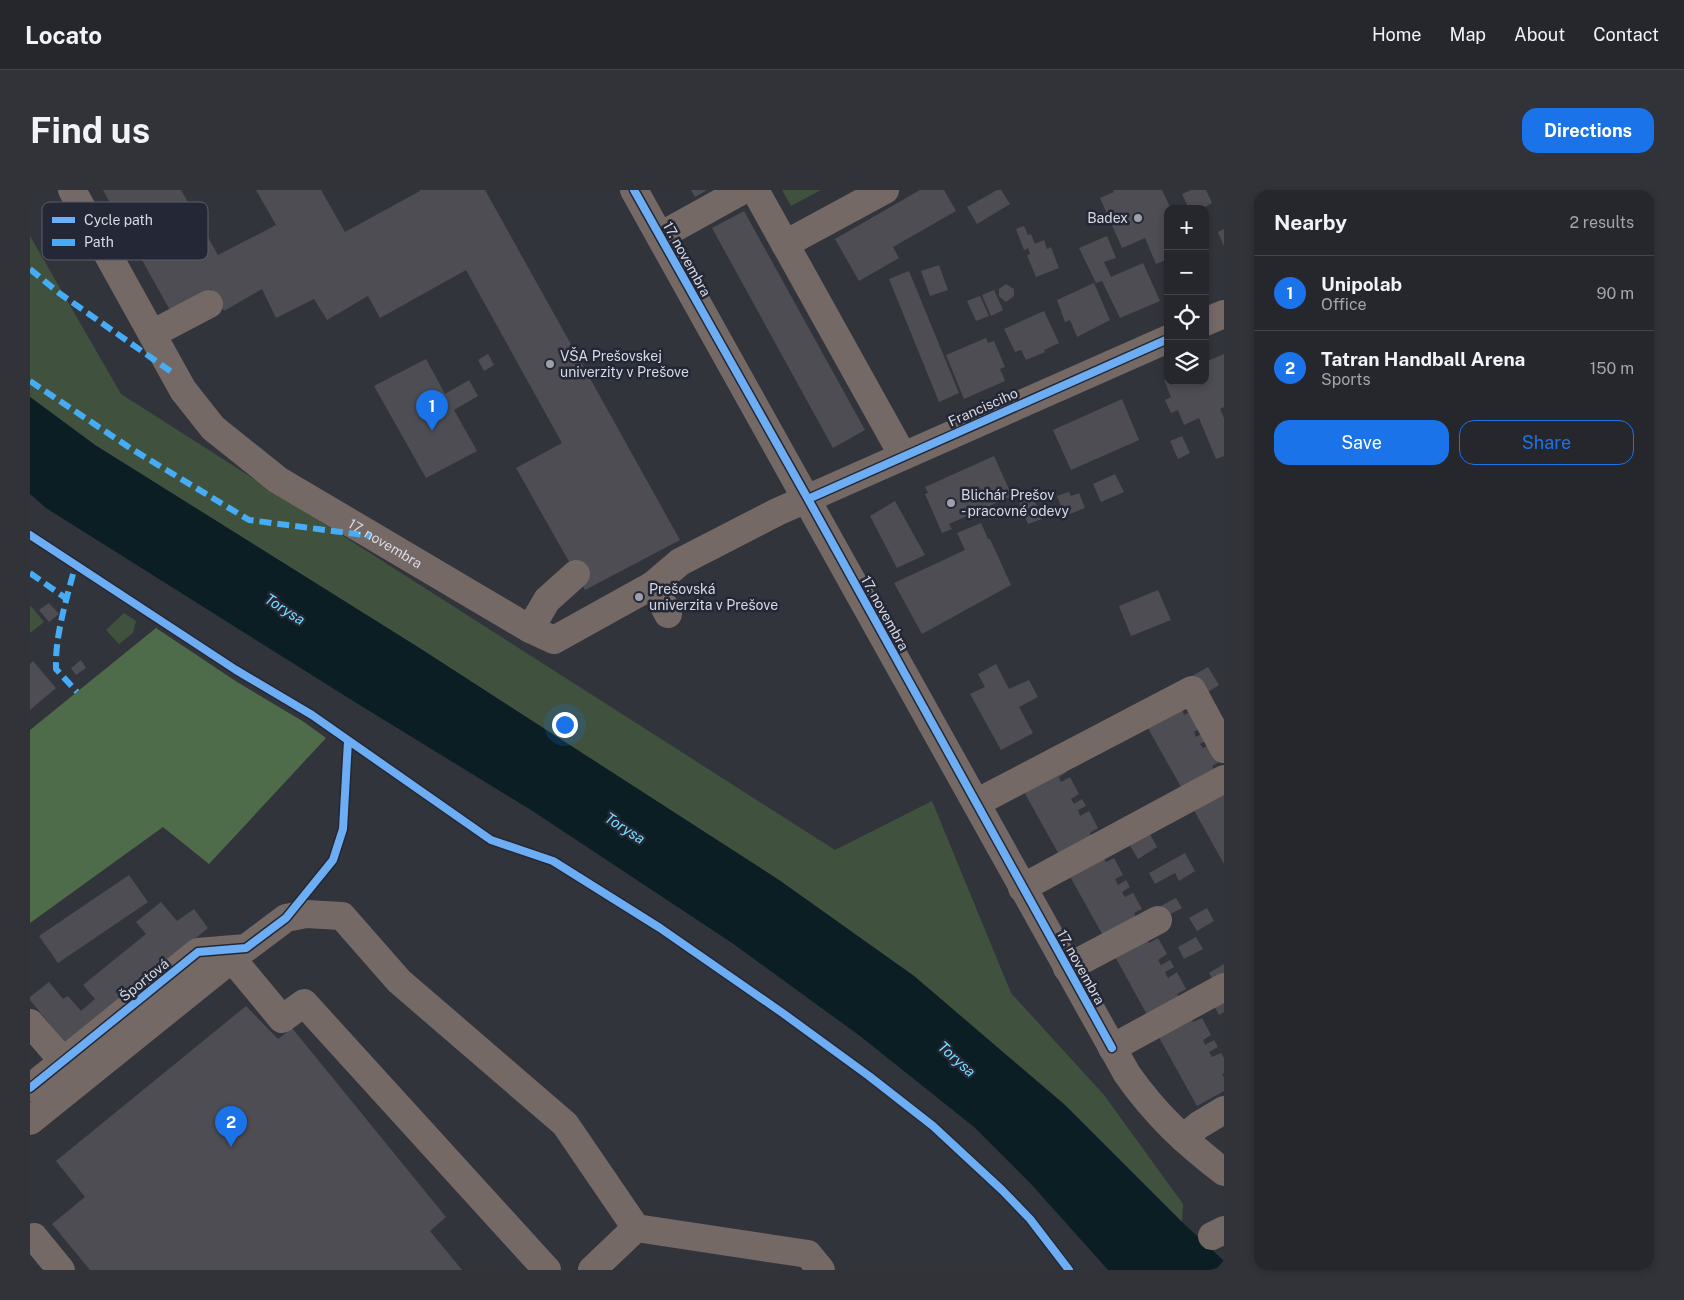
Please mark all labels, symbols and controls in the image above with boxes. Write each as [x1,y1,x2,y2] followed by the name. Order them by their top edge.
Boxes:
[25,21,102,49] text: Locato
[1372,24,1422,45] text: Home
[1450,24,1486,45] text: Map
[1514,24,1565,45] text: About
[1593,24,1659,45] text: Contact
[1522,108,1654,153] button: Directions
[30,110,150,151] text: Find us
[42,202,208,260] legend
[1164,205,1209,385] map controls
[1164,205,1209,250] button: +
[1087,210,1128,226] place label: Badex
[1274,210,1347,235] text: Nearby
[84,212,153,228] text: Cycle path
[1132,212,1144,224] marker: Badex
[1569,213,1634,232] text: 2 results
[660,219,714,299] street label: 17. novembra
[84,234,114,250] text: Path
[1164,250,1209,295] button: −
[1321,273,1402,295] text: Unipolab
[1287,284,1293,303] text: 1
[1597,284,1634,303] text: 90 m
[1164,295,1209,340] button: locate
[1321,295,1367,314] text: Office
[1164,340,1209,385] button: layers
[560,347,689,380] place label: VŠA Prešovskej univerzity v Prešove
[1321,348,1525,370] text: Tatran Handball Arena
[544,358,556,370] marker: VŠA Prešovskej univerzity v Prešove
[1285,359,1295,378] text: 2
[1590,359,1634,378] text: 150 m
[1321,370,1371,389] text: Sports
[946,385,1020,429] street label: Francisciho
[416,390,448,431] pin: 1
[1274,420,1449,465] button: Save
[1459,420,1634,465] button: Share
[961,487,1069,519] place label: Blichár Prešov - pracovné odevy
[945,497,957,509] marker: Blichár Prešov - pracovné odevy
[345,515,425,571] street label: 17. novembra
[858,573,912,653] street label: 17. novembra
[649,581,778,613] place label: Prešovská univerzita v Prešove
[262,590,308,628] water label: Torysa
[633,591,645,603] marker: Prešovská univerzita v Prešove
[552,712,578,738] your location
[602,809,648,847] water label: Torysa
[1054,927,1108,1007] street label: 17. novembra
[116,955,172,1005] street label: Športová
[935,1038,979,1080] water label: Torysa
[215,1106,247,1147] pin: 2

